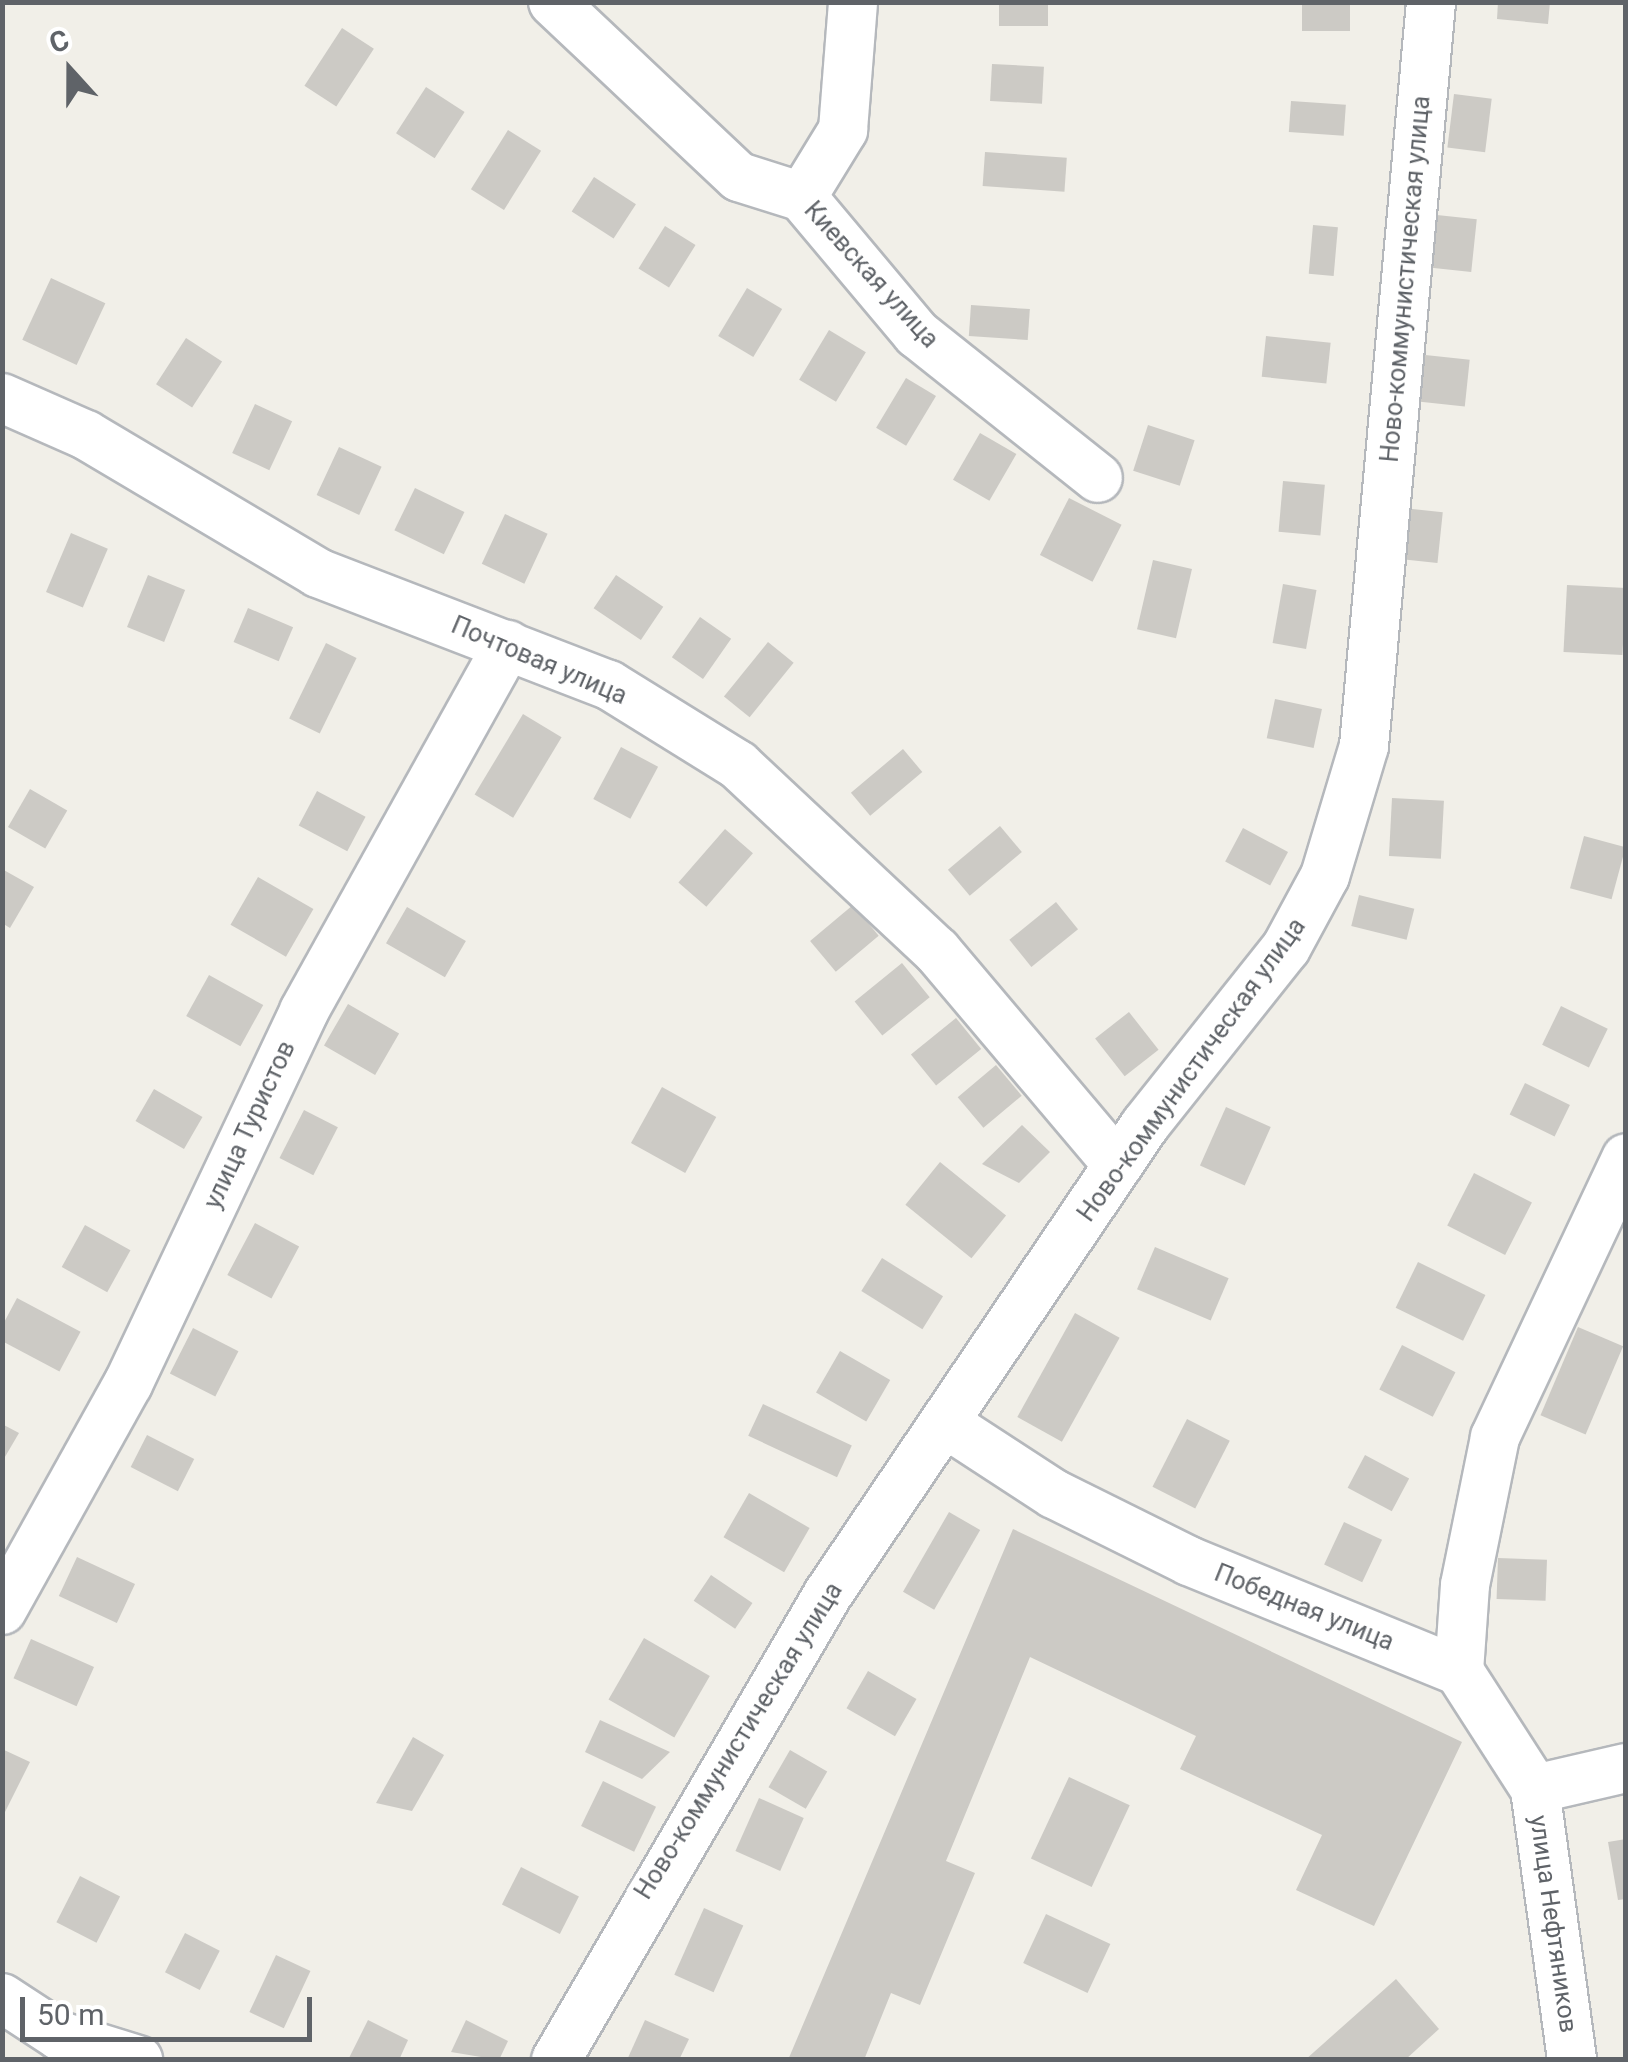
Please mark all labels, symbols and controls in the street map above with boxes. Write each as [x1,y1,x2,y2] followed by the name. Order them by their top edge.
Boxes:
[20,20,120,120] north arrow
[45,23,74,60] text: С
[1375,94,1437,464] street label: Ново-коммунистическая улица
[797,196,945,354] street label: Киевская улица
[447,610,631,712] street label: Почтовая улица
[1072,912,1312,1228] street label: Ново-коммунистическая улица
[198,1036,302,1214] street label: улица Туристов
[1210,1558,1398,1658] street label: Победная улица
[629,1577,849,1905] street label: Ново-коммунистическая улица
[1523,1813,1583,2035] street label: улица Нефтяников
[25,1977,318,2039] scale bar
[37,1997,104,2032] text: 50 m

